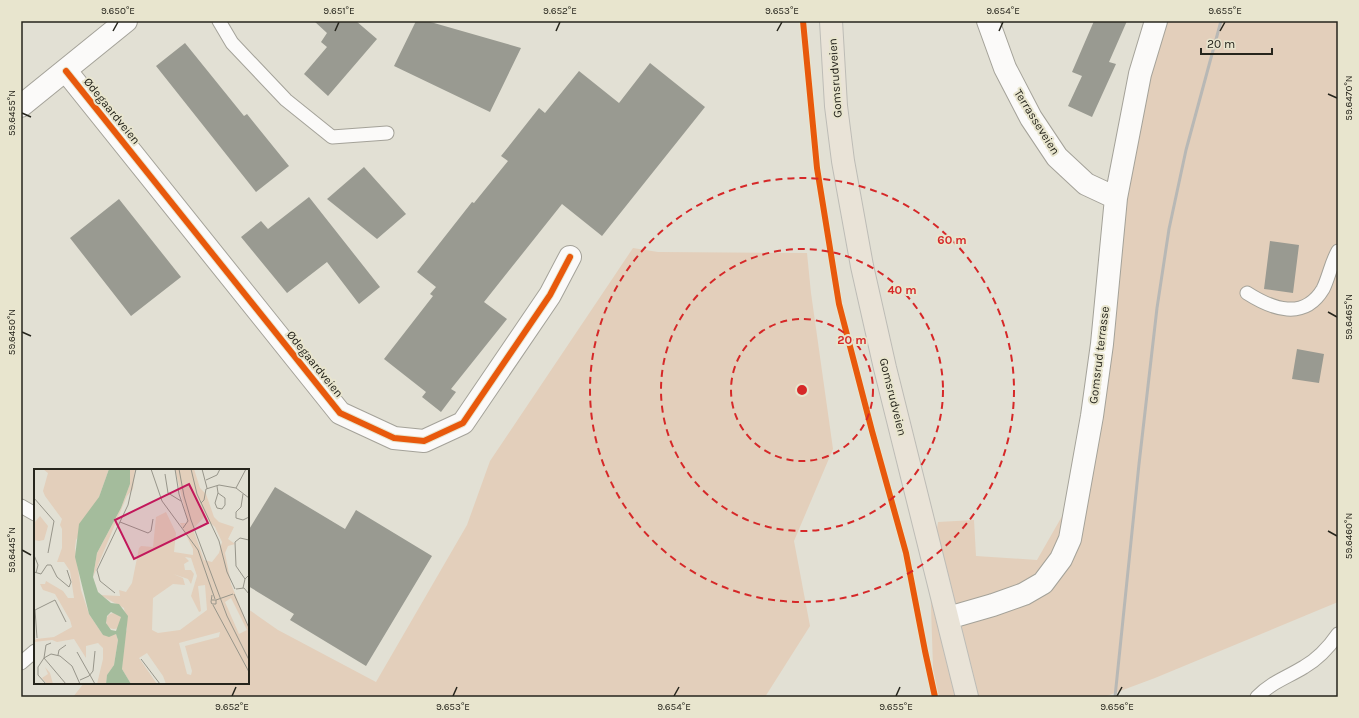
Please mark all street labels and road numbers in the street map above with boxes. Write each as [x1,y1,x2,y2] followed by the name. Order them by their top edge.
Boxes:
[825,38,845,118] street label: Gomsrudveien
[81,75,143,147] street label: Ødegaardveien
[1011,87,1063,157] street label: Terrasseveien
[1086,305,1112,405] street label: Gomsrud terrasse
[284,328,346,400] street label: Ødegaardveien
[877,357,909,437] street label: Gomsrudveien

